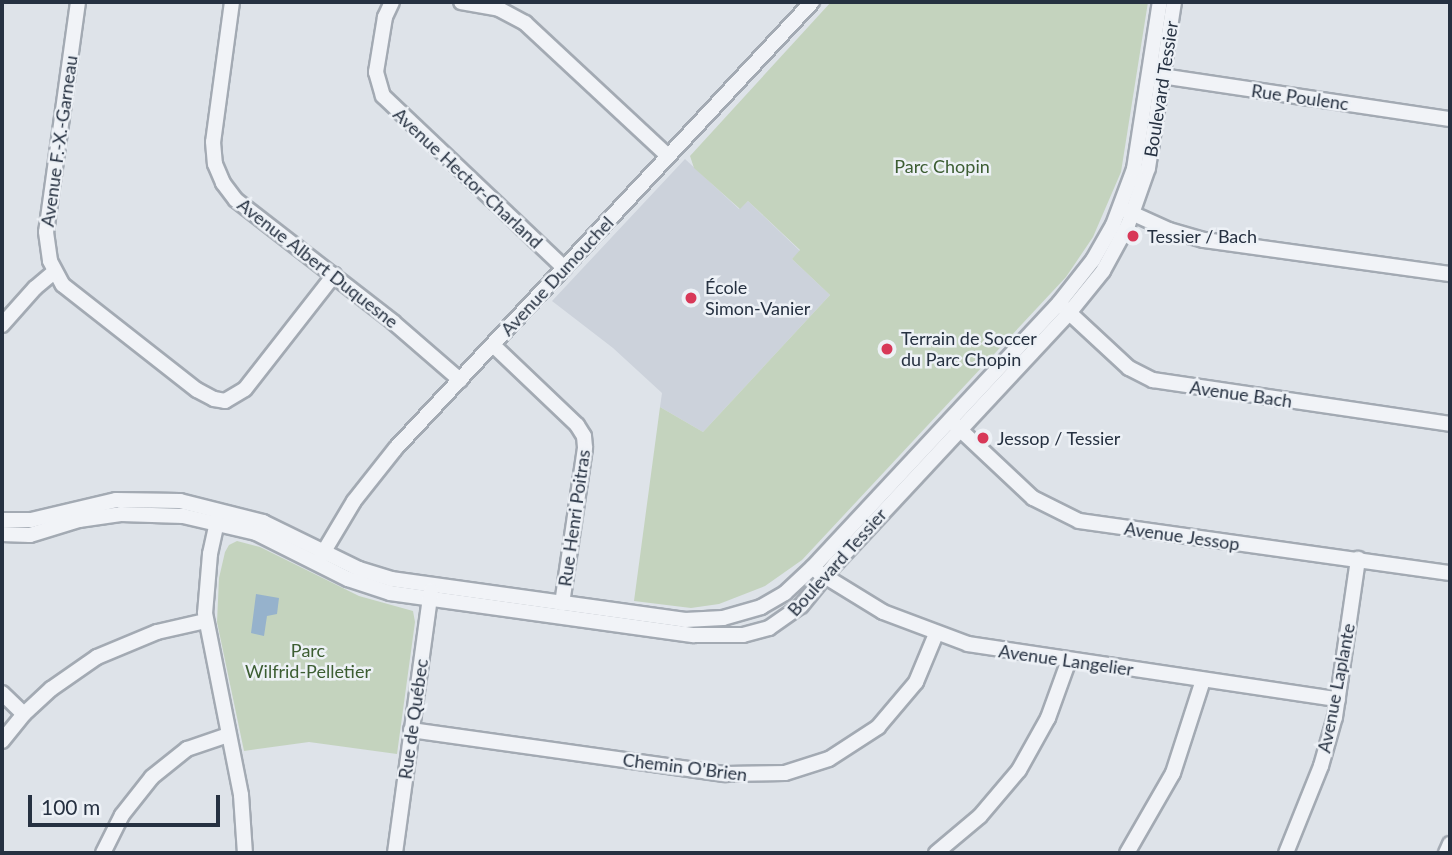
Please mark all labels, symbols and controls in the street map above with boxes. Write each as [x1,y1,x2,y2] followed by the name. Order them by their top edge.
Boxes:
[1140,19,1182,159] street label: Boulevard Tessier
[36,54,82,228] street label: Avenue F.-X.-Garneau
[1250,79,1350,115] street label: Rue Poulenc
[389,103,547,253] street label: Avenue Hector-Charland
[894,155,990,177] park label: Parc Chopin
[233,193,403,333] street label: Avenue Albert Duquesne
[496,212,618,340] street label: Avenue Dumouchel
[1147,225,1257,247] place label: Tessier / Bach
[1125,228,1141,244] marker: Tessier / Bach
[705,277,810,320] place label: École Simon-Vanier
[683,290,699,306] marker: École Simon-Vanier
[901,328,1037,370] place label: Terrain de Soccer du Parc Chopin
[879,341,895,357] marker: Terrain de Soccer du Parc Chopin
[1188,376,1294,412] street label: Avenue Bach
[997,427,1121,449] place label: Jessop / Tessier
[975,430,991,446] marker: Jessop / Tessier
[554,448,594,588] street label: Rue Henri Poitras
[783,503,891,621] street label: Boulevard Tessier
[1123,517,1241,555] street label: Avenue Jessop
[1313,621,1359,755] street label: Avenue Laplante
[245,640,371,682] park label: Parc Wilfrid-Pelletier
[997,640,1135,680] street label: Avenue Langelier
[394,657,432,781] street label: Rue de Québec
[622,749,748,785] street label: Chemin O'Brien
[32,782,224,826] scale bar
[41,794,100,819] text: 100 m

